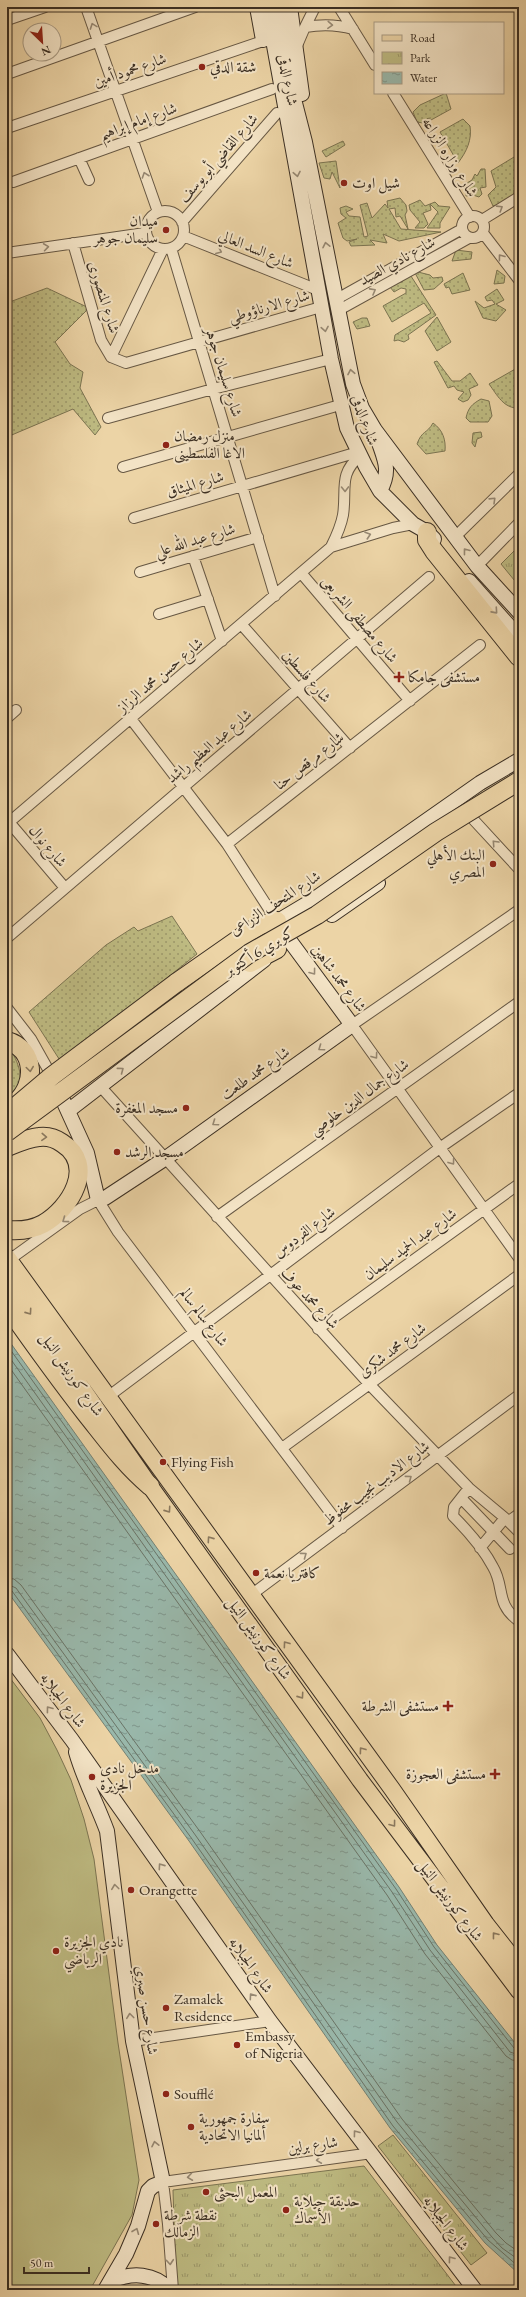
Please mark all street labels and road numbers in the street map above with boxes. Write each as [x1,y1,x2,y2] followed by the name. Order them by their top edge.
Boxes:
[91,47,170,95] street label: شارع محمود أمين
[270,52,303,108] street label: شارع الدقى
[96,98,181,149] street label: شارع إمام إبراهيم
[173,108,265,210] street label: شارع القاضي أبو يوسف
[415,113,482,202] street label: شارع وزاره الزراعه
[214,225,296,276] street label: شارع السد العالي
[355,232,440,293] street label: شارع نادي الصيد
[81,258,124,337] street label: شارع المنصورى
[226,285,313,331] street label: شارع الارناؤوطي
[197,323,247,420] street label: شارع سليمان جوهر
[344,392,383,449] street label: شارع الدقى
[164,466,227,505] street label: شارع الميثاق
[152,516,239,566] street label: شارع عبد الله علي
[315,571,402,669] street label: شارع مصطفى الشريعى
[111,633,209,721] street label: شارع حسن محمد الرزاز
[276,645,336,709] street label: شارع فلسطين
[162,704,259,791] street label: شارع عبد العظيم راشد
[270,727,350,797] street label: شارع مرقص حنا
[22,821,72,873] street label: شارع نوال
[226,866,326,942] street label: شارع المتحف الزراعى
[218,921,299,983] street label: كوبري 6 أكتوبر
[304,940,371,1018] street label: شارع محمد شاهين
[216,1042,295,1107] street label: شارع محمد طلعت
[305,1054,415,1143] street label: شارع جمال الدين خلوصي
[269,1202,341,1264] street label: شارع الفردوس
[359,1203,462,1287] street label: شارع عبد الحميد سليمان
[274,1263,344,1335] street label: شارع محمد عوف
[173,1283,233,1352] street label: شارع سالم سالم
[354,1318,432,1384] street label: شارع محمد شكرى
[33,1328,108,1422] street label: شارع كورنيش النيل
[318,1436,435,1532] street label: شارع الاديب نجيب محفوظ
[220,1592,296,1685] street label: شارع كورنيش النيل
[33,1668,90,1734] street label: شارع الجبلايه
[410,1855,488,1947] street label: شارع كورنيش النيل
[222,1933,278,1999] street label: شارع الجبلايه
[128,1964,163,2056] street label: شارع حسن صبري
[287,2132,340,2161] street label: شارع برلين
[416,2191,473,2257] street label: شارع الجبلايه

